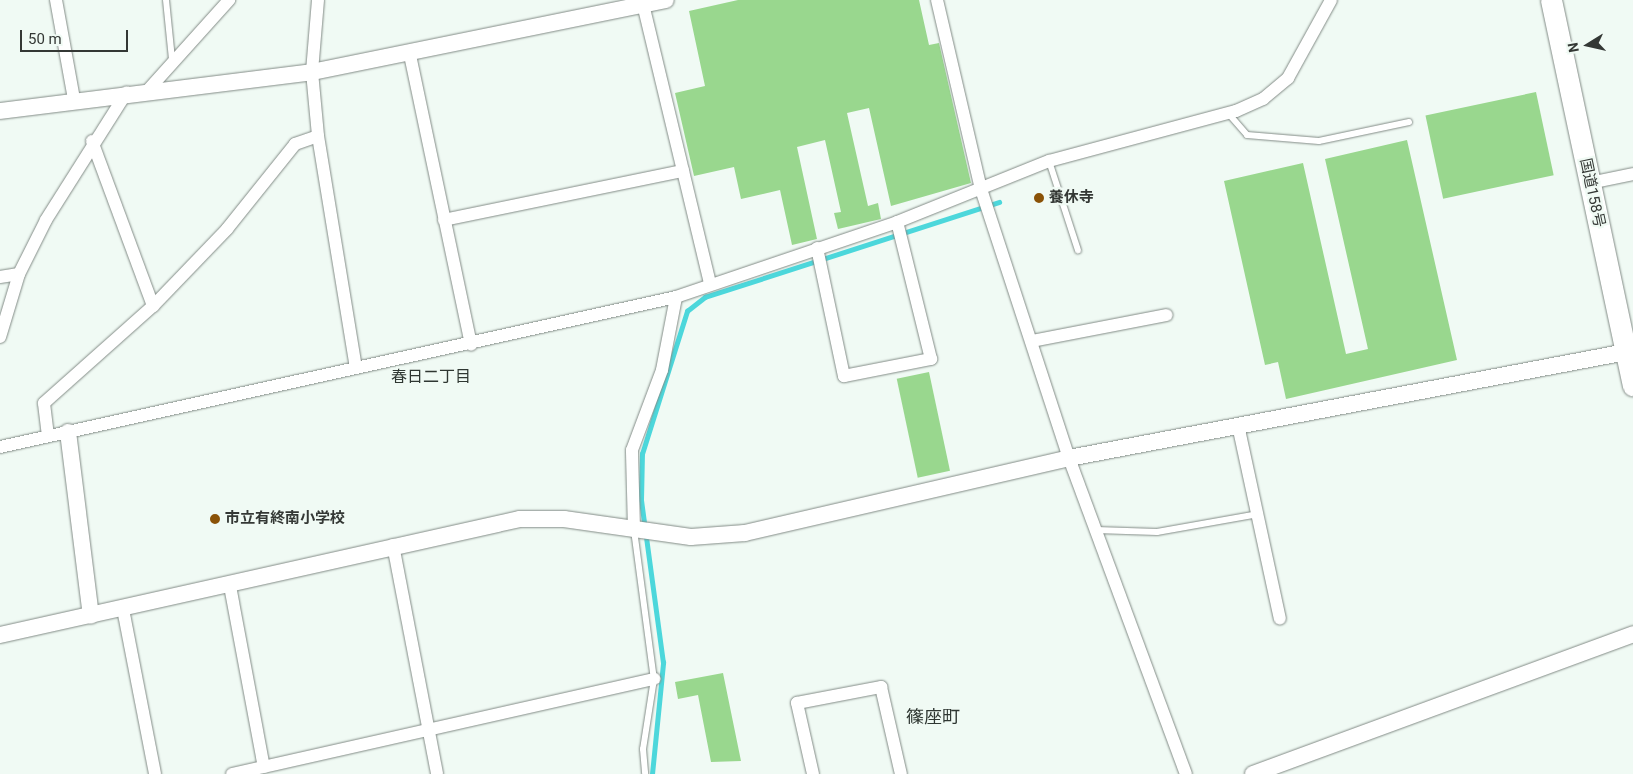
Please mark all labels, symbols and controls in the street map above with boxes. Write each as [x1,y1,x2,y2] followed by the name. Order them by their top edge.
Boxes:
[22,20,130,52] scale bar
[1563,20,1613,70] north arrow
[28,30,62,48] text: 50 m
[1564,41,1582,54] text: N
[1576,157,1608,229] street label: 国道158号
[1049,189,1094,207] place label: 養休寺
[1033,192,1045,204] marker: 養休寺
[391,367,471,387] district label: 春日二丁目
[225,510,345,528] place label: 市立有終南小学校
[209,513,221,525] marker: 市立有終南小学校
[906,706,960,728] district label: 篠座町

